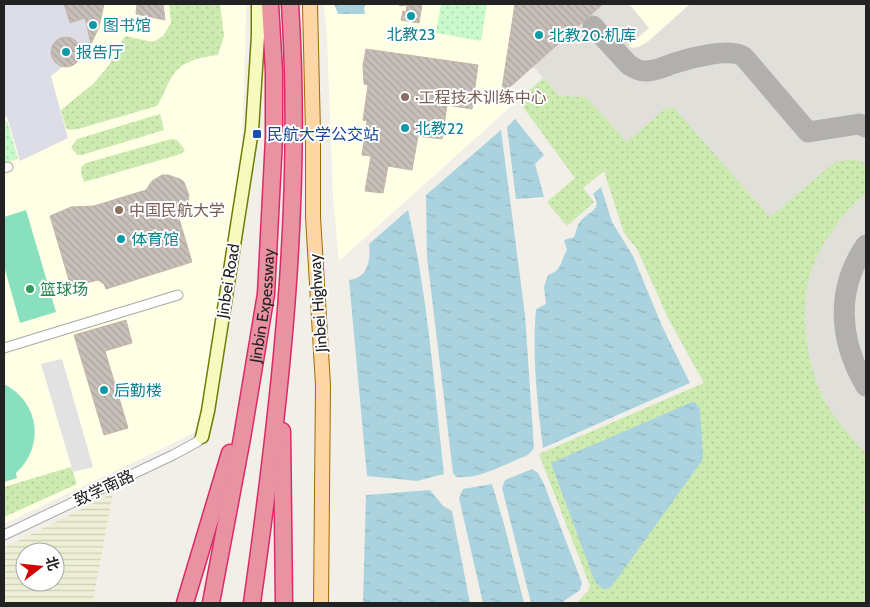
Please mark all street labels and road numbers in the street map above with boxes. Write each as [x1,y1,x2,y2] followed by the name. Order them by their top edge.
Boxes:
[213,242,243,321] street label: Jinbei Road
[245,248,278,365] street label: Jinbin Expessway
[305,253,331,354] street label: Jinbei Highway
[71,466,137,510] street label: 致学南路

